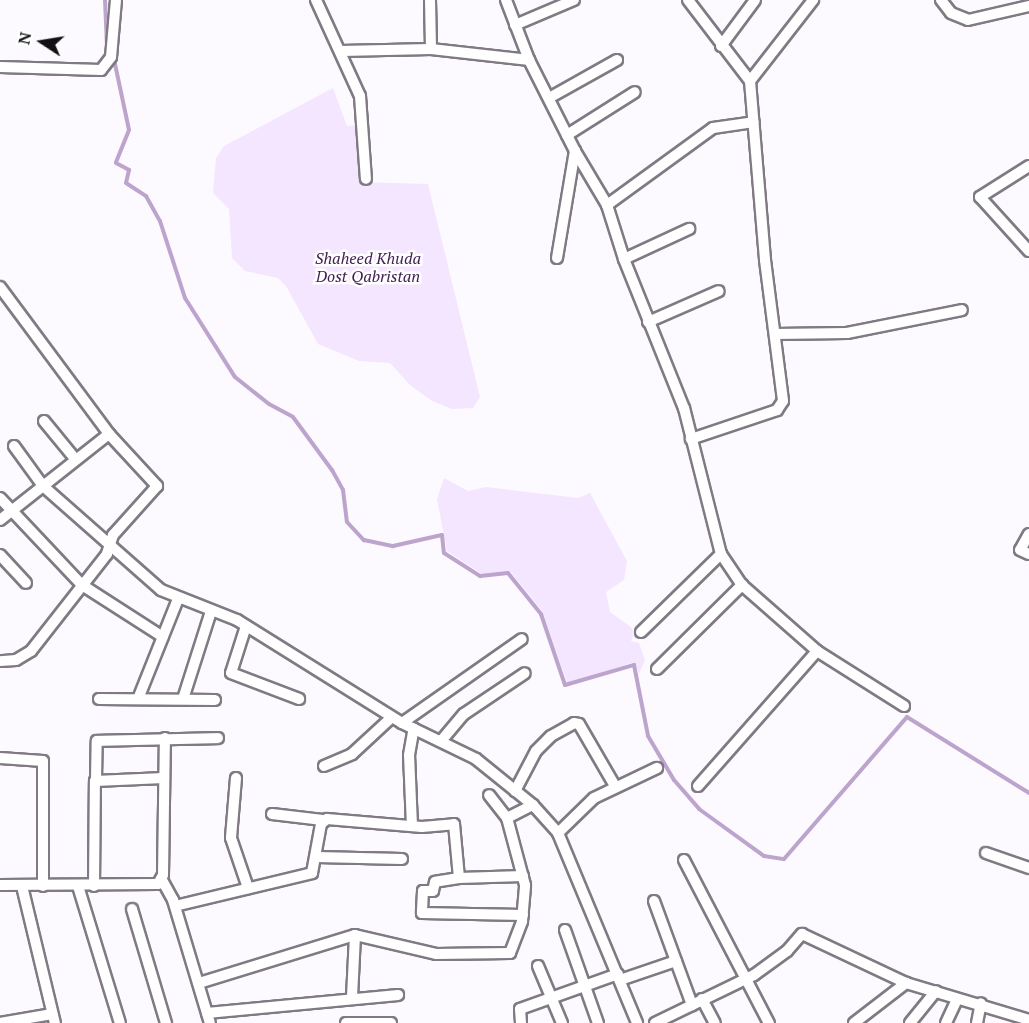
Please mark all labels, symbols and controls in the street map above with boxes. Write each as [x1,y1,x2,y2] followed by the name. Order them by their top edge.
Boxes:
[12,12,72,72] north arrow
[12,30,36,46] text: N
[315,248,421,286] park label: Shaheed Khuda Dost Qabristan

